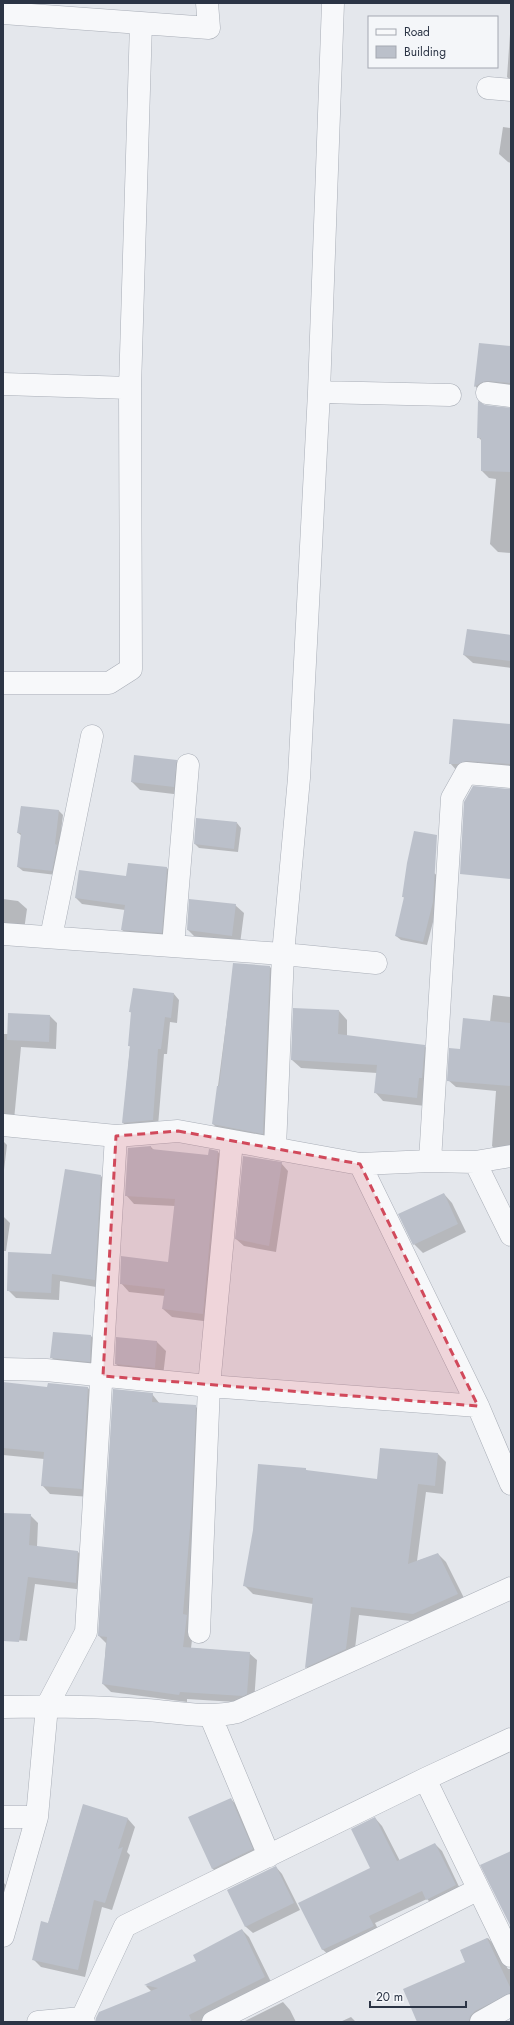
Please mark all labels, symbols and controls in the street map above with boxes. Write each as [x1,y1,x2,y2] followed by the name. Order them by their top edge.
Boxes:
[368,16,498,68] legend
[404,23,430,41] text: Road
[404,43,446,61] text: Building
[370,1983,466,2009] scale bar
[376,1988,403,2006] text: 20 m

